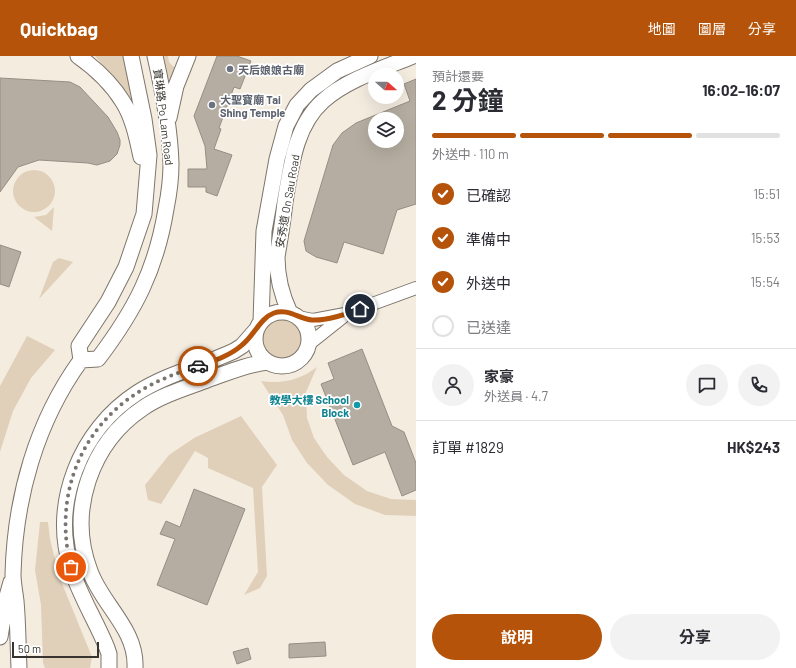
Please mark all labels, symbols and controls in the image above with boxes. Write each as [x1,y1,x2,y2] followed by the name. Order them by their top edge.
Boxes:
[20,17,98,40] text: Quickbag
[648,20,676,37] text: 地圖
[698,20,726,37] text: 圖層
[748,20,776,37] text: 分享
[238,63,304,76] place label: 天后娘娘古廟
[225,64,235,74] marker: 天后娘娘古廟
[152,68,176,166] street label: 寶琳路 Po Lam Road
[368,68,404,104] north arrow
[368,68,404,148] map controls
[432,68,484,84] text: 預計還要
[702,81,780,99] text: 16:02–16:07
[432,84,504,115] text: 2 分鐘
[220,93,285,119] place label: 大聖寶廟 Tai Shing Temple
[207,100,217,110] marker: 大聖寶廟 Tai Shing Temple
[368,112,404,148] button: layers
[432,146,509,162] text: 外送中 · 110 m
[272,153,302,249] street label: 安秀道 On Sau Road
[432,183,454,205] icon: check
[466,186,511,204] text: 已確認
[753,186,780,202] text: 15:51
[432,227,454,249] icon: check
[466,230,511,248] text: 準備中
[751,230,780,246] text: 15:53
[432,271,454,293] icon: check
[466,274,511,292] text: 外送中
[751,274,780,290] text: 15:54
[343,292,377,326] pin
[349,298,371,320] icon: home
[466,318,511,336] text: 已送達
[178,346,218,386] courier
[187,355,209,377] icon: car
[432,364,474,406] button: person
[686,364,728,406] button: chat
[738,364,780,406] button: phone
[484,367,514,385] text: 家豪
[484,388,548,404] text: 外送員 · 4.7
[269,393,349,419] place label: 教學大樓 School Block
[352,400,362,410] marker: 教學大樓 School Block
[432,438,504,456] text: 訂單 #1829
[727,438,780,456] text: HK$243
[54,550,88,584] pin
[60,556,82,578] icon: bag
[432,614,602,660] button: 說明
[610,614,780,660] button: 分享
[12,640,99,659] scale bar
[18,642,41,655] text: 50 m

